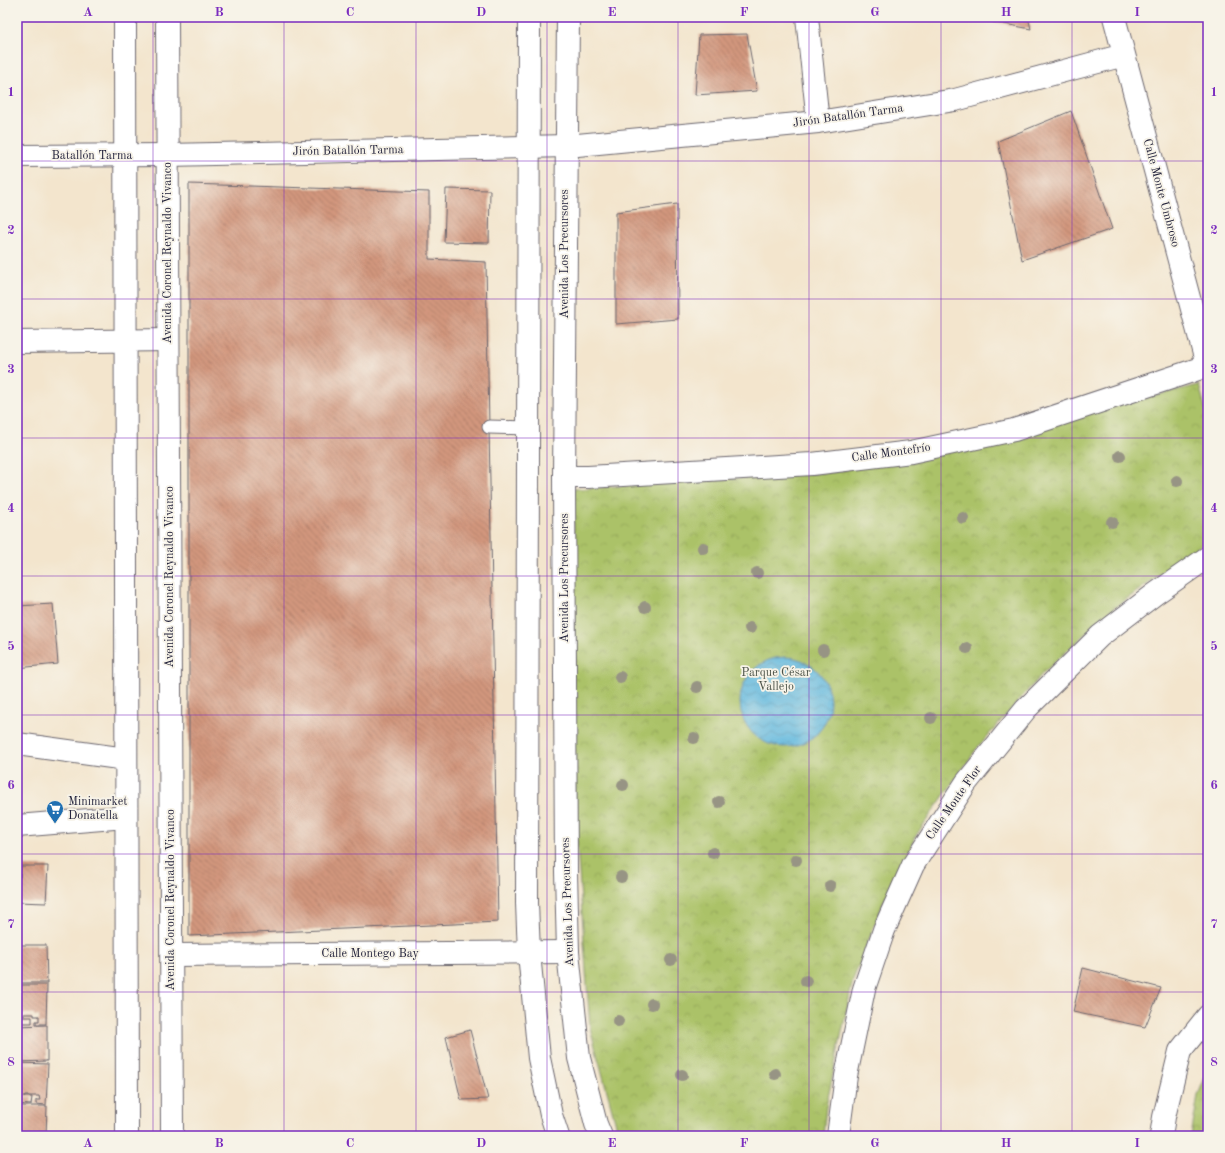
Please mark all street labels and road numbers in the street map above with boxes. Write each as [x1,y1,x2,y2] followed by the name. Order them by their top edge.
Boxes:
[792,102,904,130] street label: Jirón Batallón Tarma
[1141,137,1181,249] street label: Calle Monte Umbroso
[292,144,404,158] street label: Jirón Batallón Tarma
[52,150,132,162] street label: Batallón Tarma
[162,162,174,344] street label: Avenida Coronel Reynaldo Vivanco
[559,189,571,319] street label: Avenida Los Precursores
[851,442,931,464] street label: Calle Montefrío
[164,486,176,668] street label: Avenida Coronel Reynaldo Vivanco
[559,513,571,643] street label: Avenida Los Precursores
[924,764,984,842] street label: Calle Monte Flor
[165,809,177,991] street label: Avenida Coronel Reynaldo Vivanco
[560,837,576,967] street label: Avenida Los Precursores
[321,948,419,960] street label: Calle Montego Bay

